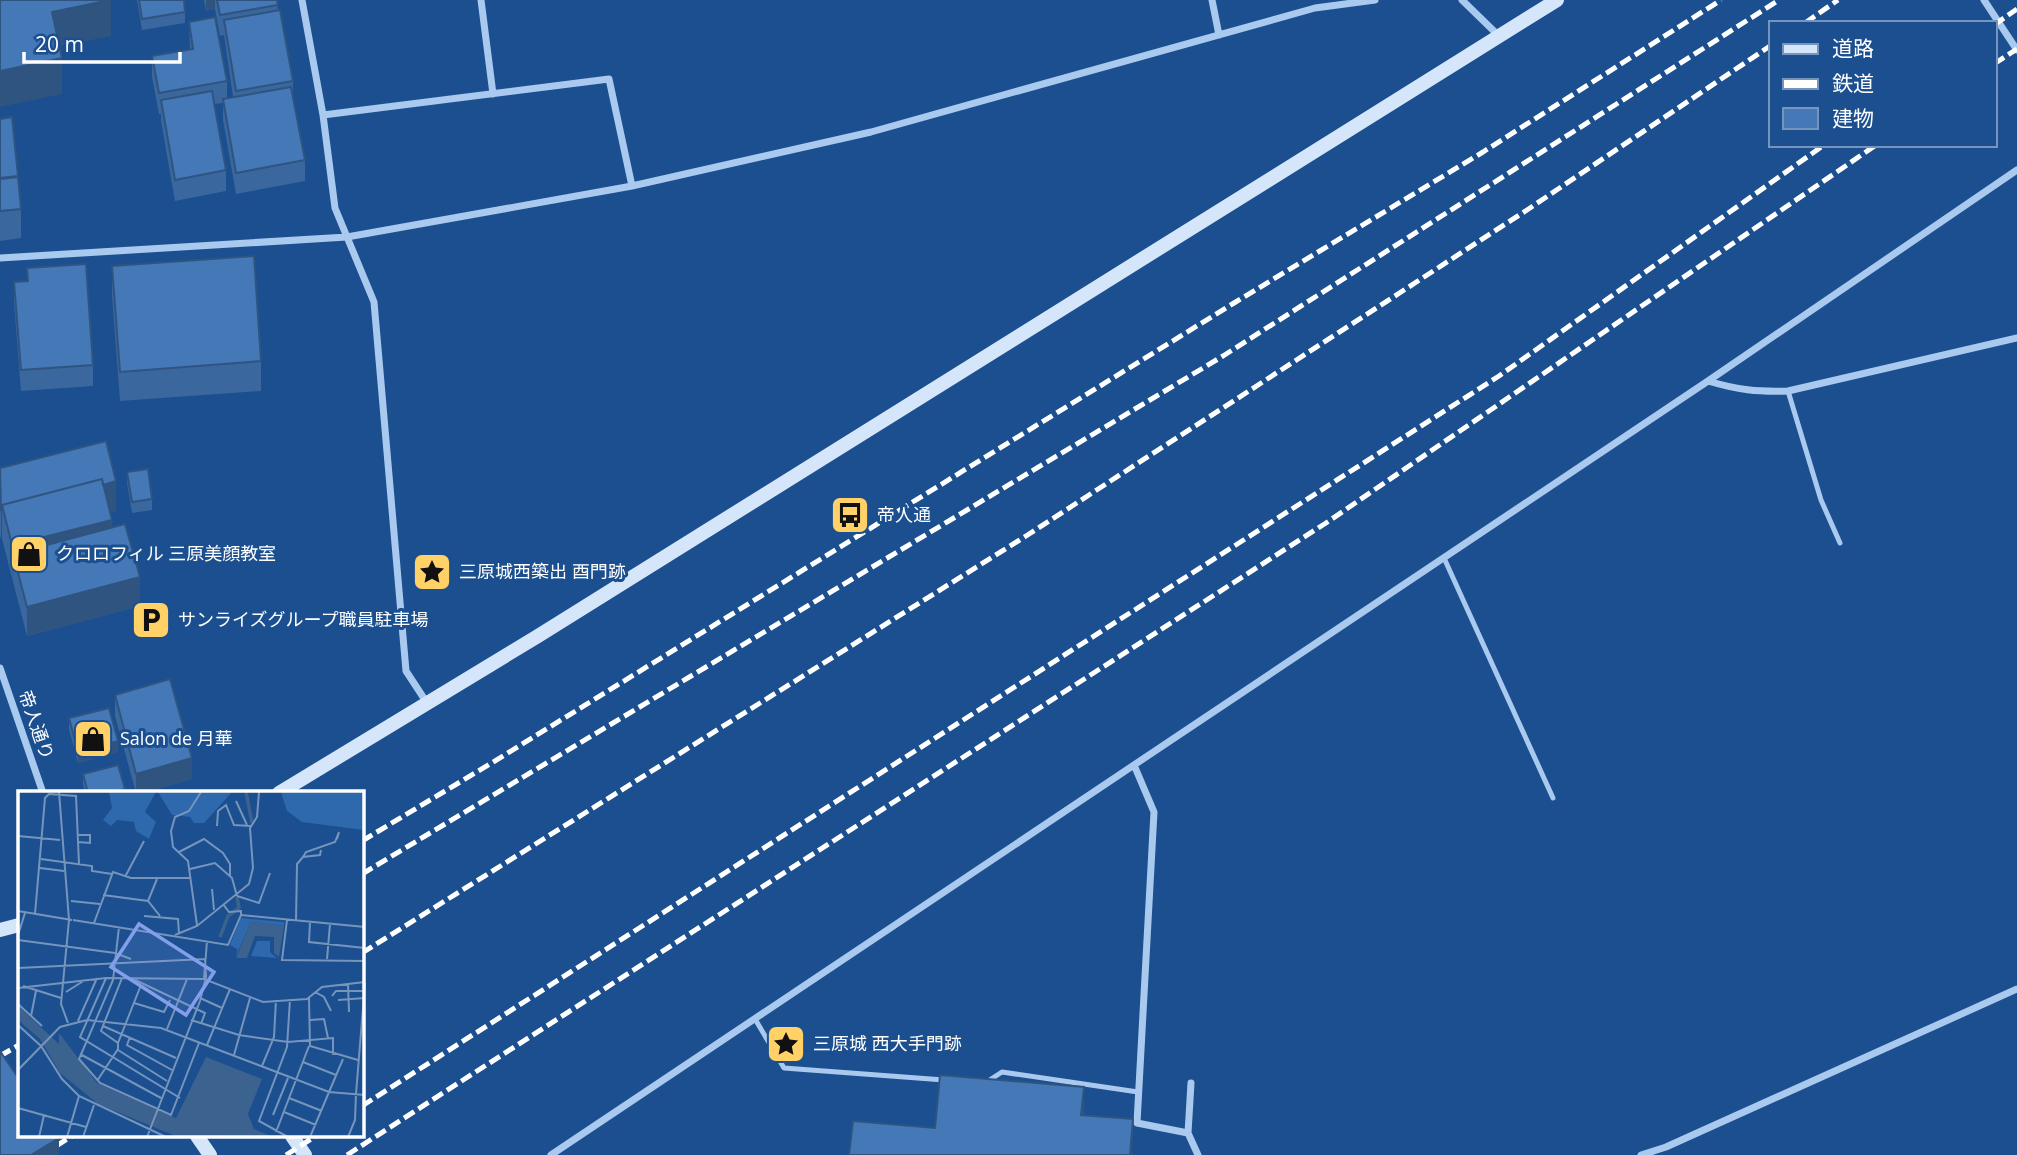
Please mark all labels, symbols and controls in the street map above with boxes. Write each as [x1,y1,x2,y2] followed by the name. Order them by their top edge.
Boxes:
[24,21,180,65] scale bar
[1769,21,1996,147] legend
[35,30,84,58] text: 20 m
[1832,34,1874,62] text: 道路
[1832,69,1874,97] text: 鉄道
[1832,104,1874,132] text: 建物
[829,494,871,536] bus stop icon: 帝人通
[877,502,931,526] place label: 帝人通
[8,533,50,575] shop icon: クロロフィル 三原美顔教室
[56,541,276,565] place label: クロロフィル 三原美顔教室
[411,551,453,593] place icon: 三原城西築出 酉門跡
[459,559,626,583] place label: 三原城西築出 酉門跡
[130,599,172,641] parking icon: サンライズグループ職員駐車場
[178,607,428,631] place label: サンライズグループ職員駐車場
[14,687,60,763] street label: 帝人通り
[72,718,114,760] shop icon: Salon de 月華
[120,726,233,750] place label: Salon de 月華
[18,791,364,1138] inset map
[765,1023,807,1065] place icon: 三原城 西大手門跡
[813,1031,962,1055] place label: 三原城 西大手門跡

